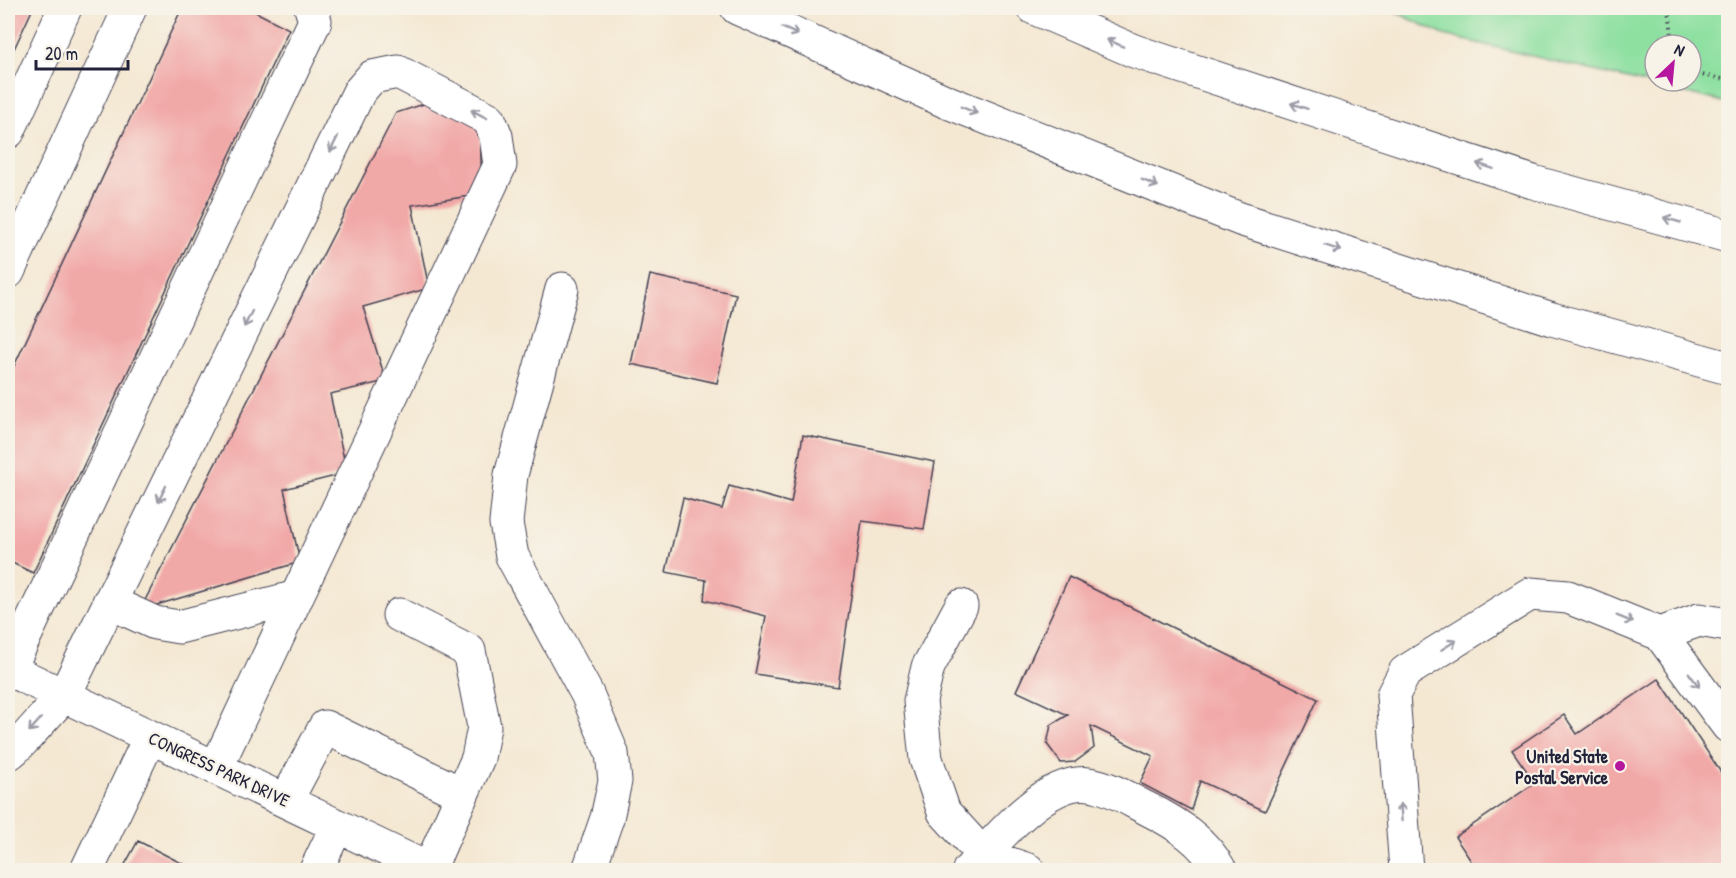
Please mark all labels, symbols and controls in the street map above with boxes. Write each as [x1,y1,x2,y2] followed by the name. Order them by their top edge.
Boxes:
[781,26,799,38] one-way arrow
[36,33,128,71] scale bar
[1643,33,1703,93] north arrow
[1106,37,1125,48] one-way arrow
[1671,38,1689,61] text: N
[45,41,78,66] text: 20 m
[1290,100,1309,111] one-way arrow
[959,106,978,117] one-way arrow
[471,108,488,120] one-way arrow
[327,134,339,152] one-way arrow
[1476,160,1495,171] one-way arrow
[1140,178,1159,189] one-way arrow
[1663,214,1682,226] one-way arrow
[1323,244,1342,255] one-way arrow
[242,309,253,327] one-way arrow
[156,484,168,502] one-way arrow
[1615,615,1633,626] one-way arrow
[1440,638,1457,650] one-way arrow
[1687,672,1700,688] one-way arrow
[28,717,42,732] one-way arrow
[144,725,294,813] street label: CONGRESS PARK DRIVE
[1515,744,1609,790] place label: United State Postal Service
[1613,759,1627,773] marker: United State Postal Service
[1396,803,1407,823] one-way arrow

